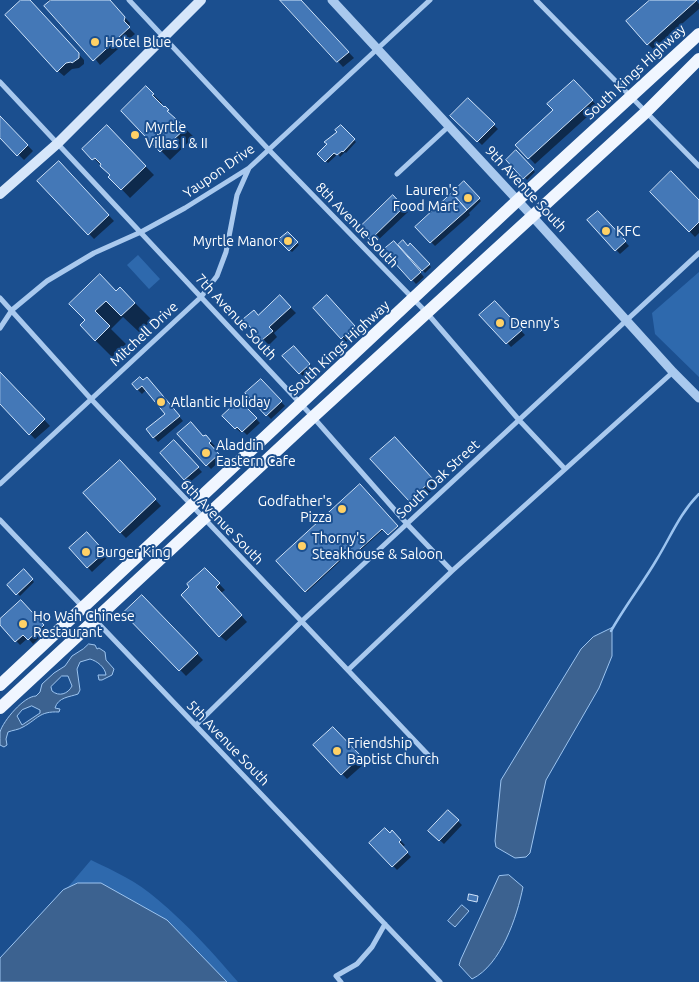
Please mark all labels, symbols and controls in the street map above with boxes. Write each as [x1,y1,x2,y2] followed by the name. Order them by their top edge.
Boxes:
[581,21,689,123] street label: South Kings Highway
[105,34,171,50] place label: Hotel Blue
[89,36,101,48] marker: Hotel Blue
[145,119,208,152] place label: Myrtle Villas I & II
[129,129,141,141] marker: Myrtle Villas I & II
[180,140,258,202] street label: Yaupon Drive
[482,142,570,236] street label: 9th Avenue South
[312,179,402,271] street label: 8th Avenue South
[393,182,458,214] place label: Lauren's Food Mart
[462,192,474,204] marker: Lauren's Food Mart
[616,223,640,239] place label: KFC
[600,225,612,237] marker: KFC
[193,233,278,249] place label: Myrtle Manor
[282,235,294,247] marker: Myrtle Manor
[192,270,280,364] street label: 7th Avenue South
[285,297,393,399] street label: South Kings Highway
[106,298,182,370] street label: Mitchell Drive
[510,315,560,331] place label: Denny's
[494,317,506,329] marker: Denny's
[171,394,270,410] place label: Atlantic Holiday
[155,396,167,408] marker: Atlantic Holiday
[393,436,483,522] street label: South Oak Street
[216,437,296,470] place label: Aladdin Eastern Cafe
[200,447,212,459] marker: Aladdin Eastern Cafe
[177,476,267,568] street label: 6th Avenue South
[258,493,332,526] place label: Godfather's Pizza
[336,503,348,515] marker: Godfather's Pizza
[312,530,443,562] place label: Thorny's Steakhouse & Saloon
[296,540,308,552] marker: Thorny's Steakhouse & Saloon
[96,544,171,560] place label: Burger King
[80,546,92,558] marker: Burger King
[33,608,135,640] place label: Ho Wah Chinese Restaurant
[17,618,29,630] marker: Ho Wah Chinese Restaurant
[183,697,273,789] street label: 5th Avenue South
[347,735,439,768] place label: Friendship Baptist Church
[331,745,343,757] marker: Friendship Baptist Church

